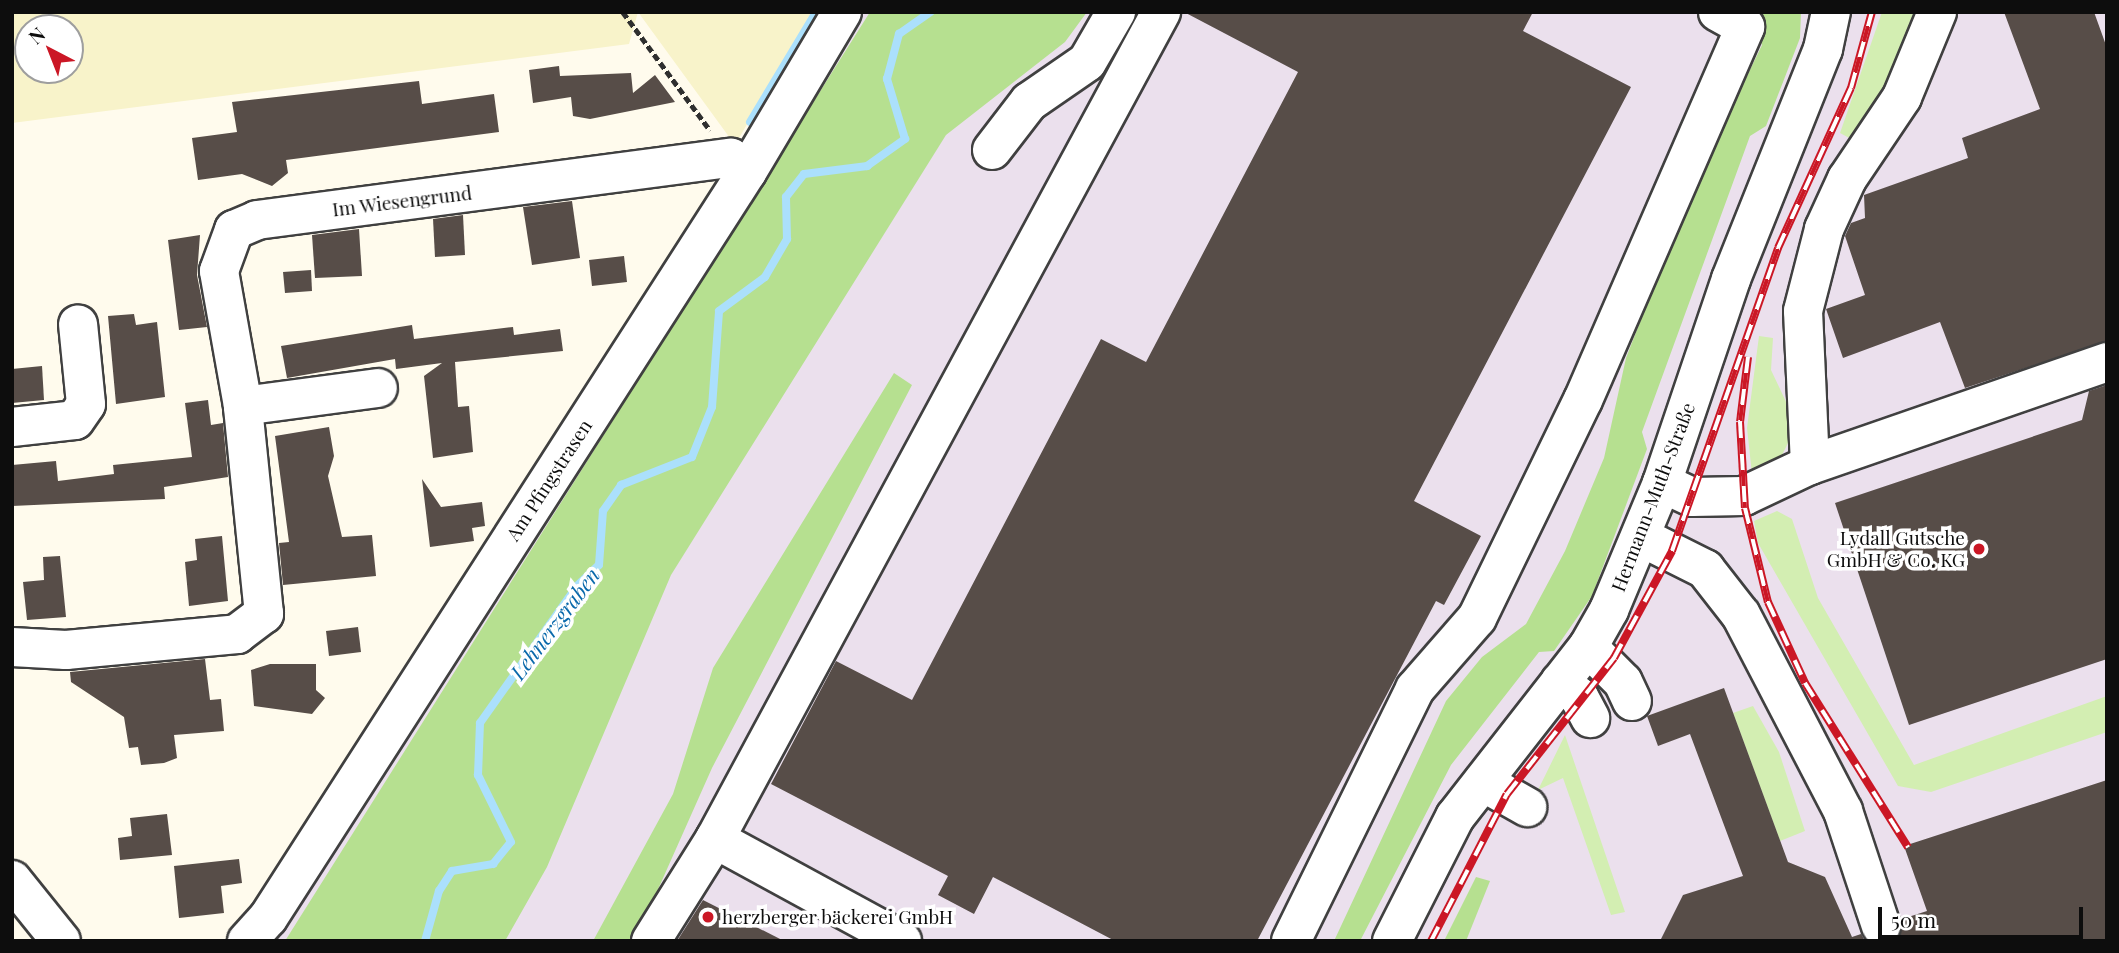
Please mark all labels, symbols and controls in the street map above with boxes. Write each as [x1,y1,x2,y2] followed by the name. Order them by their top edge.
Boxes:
[14,14,84,84] north arrow
[22,21,50,49] text: N
[331,181,473,221] street label: Im Wiesengrund
[1606,399,1700,595] street label: Hermann-Muth-Straße
[501,415,597,545] street label: Am Pfingstrasen
[1827,527,1965,571] place label: Lydall Gutsche GmbH & Co. KG
[1971,541,1987,557] marker: Lydall Gutsche GmbH & Co. KG
[504,562,604,684] water label: Lehnerzgraben
[1881,894,2086,938] scale bar
[1891,905,1936,933] text: 50 m
[722,906,954,928] place label: herzberger bäckerei GmbH
[700,909,716,925] marker: herzberger bäckerei GmbH

